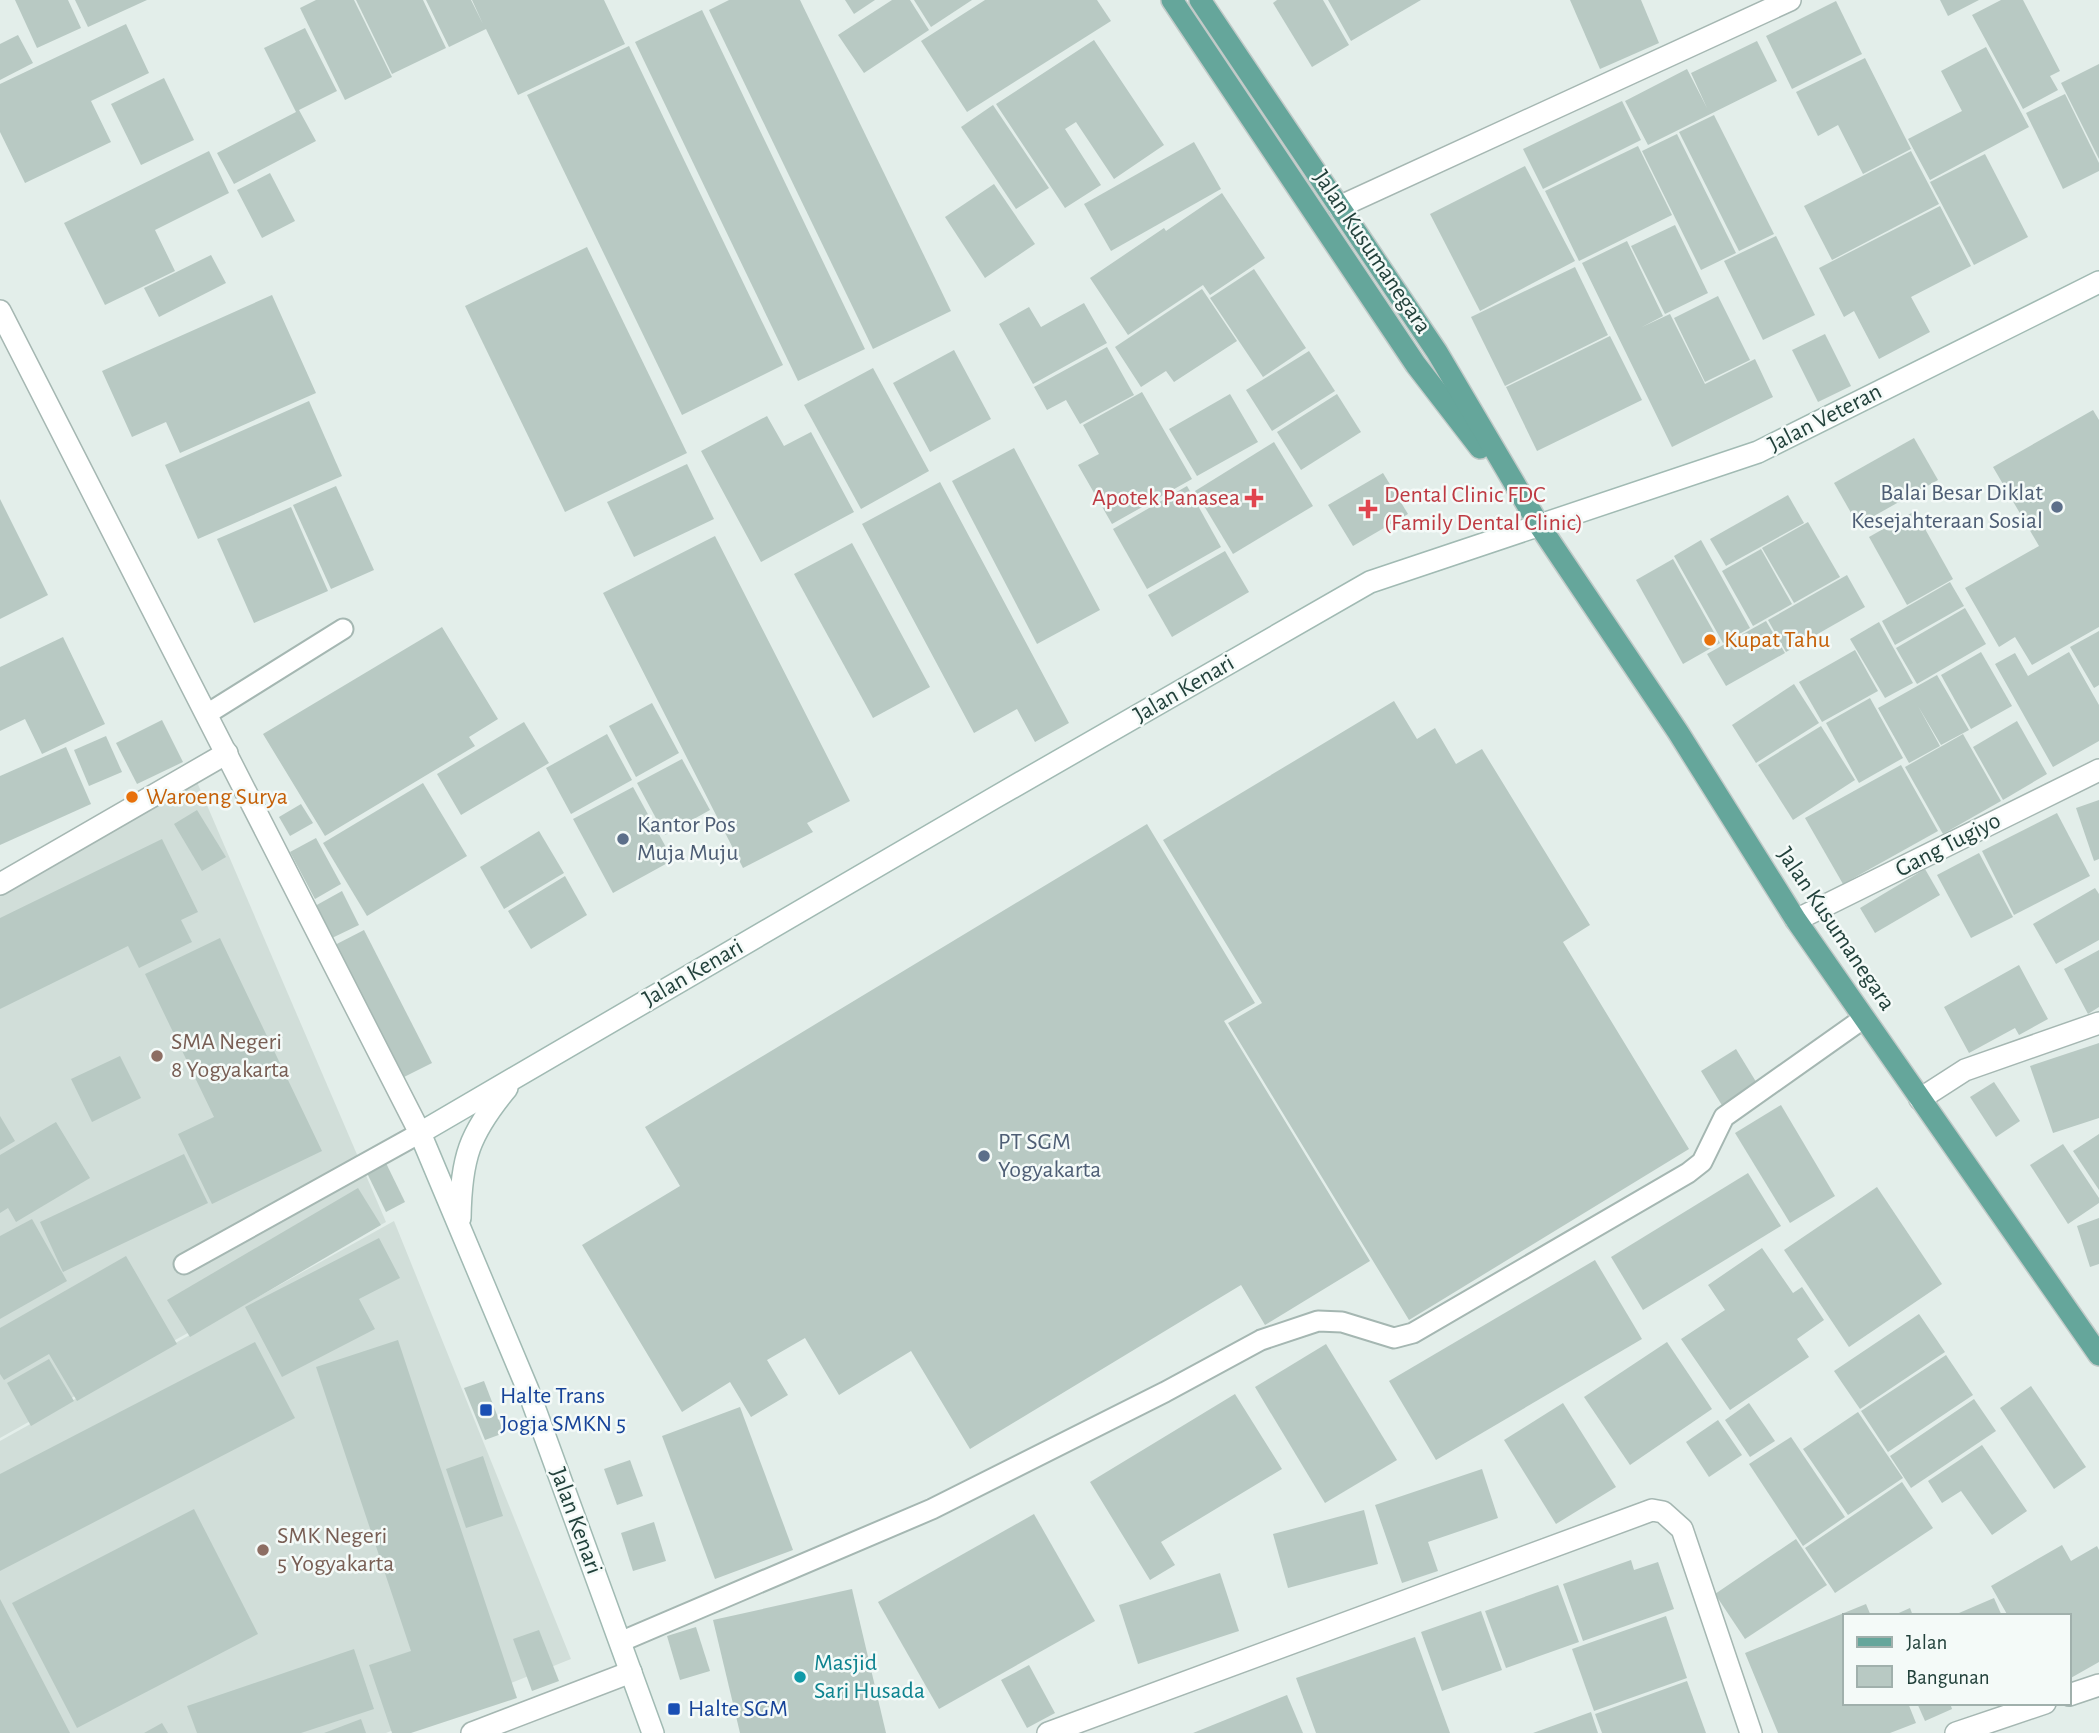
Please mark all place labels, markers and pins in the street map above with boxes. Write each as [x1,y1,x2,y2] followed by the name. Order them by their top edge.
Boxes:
[1851,481,2043,533] place label: Balai Besar Diklat Kesejahteraan Sosial
[1384,483,1583,535] place label: Dental Clinic FDC (Family Dental Clinic)
[1092,486,1240,510] place label: Apotek Panasea
[1246,490,1262,506] marker: Apotek Panasea
[1358,499,1378,519] marker: Dental Clinic FDC (Family Dental Clinic)
[2049,499,2065,515] marker: Balai Besar Diklat Kesejahteraan Sosial
[1724,628,1830,652] place label: Kupat Tahu
[1702,632,1718,648] marker: Kupat Tahu
[146,785,288,809] place label: Waroeng Surya
[124,789,140,805] marker: Waroeng Surya
[637,813,738,865] place label: Kantor Pos Muja Muju
[615,831,631,847] marker: Kantor Pos Muja Muju
[171,1030,290,1082] place label: SMA Negeri 8 Yogyakarta
[149,1048,165,1064] marker: SMA Negeri 8 Yogyakarta
[998,1130,1101,1182] place label: PT SGM Yogyakarta
[976,1148,992,1164] marker: PT SGM Yogyakarta
[500,1384,626,1436] place label: Halte Trans Jogja SMKN 5
[478,1402,494,1418] marker: Halte Trans Jogja SMKN 5
[277,1524,394,1576] place label: SMK Negeri 5 Yogyakarta
[255,1542,271,1558] marker: SMK Negeri 5 Yogyakarta
[814,1651,925,1703] place label: Masjid Sari Husada
[792,1669,808,1685] marker: Masjid Sari Husada
[688,1697,788,1721] place label: Halte SGM
[666,1701,682,1717] marker: Halte SGM

